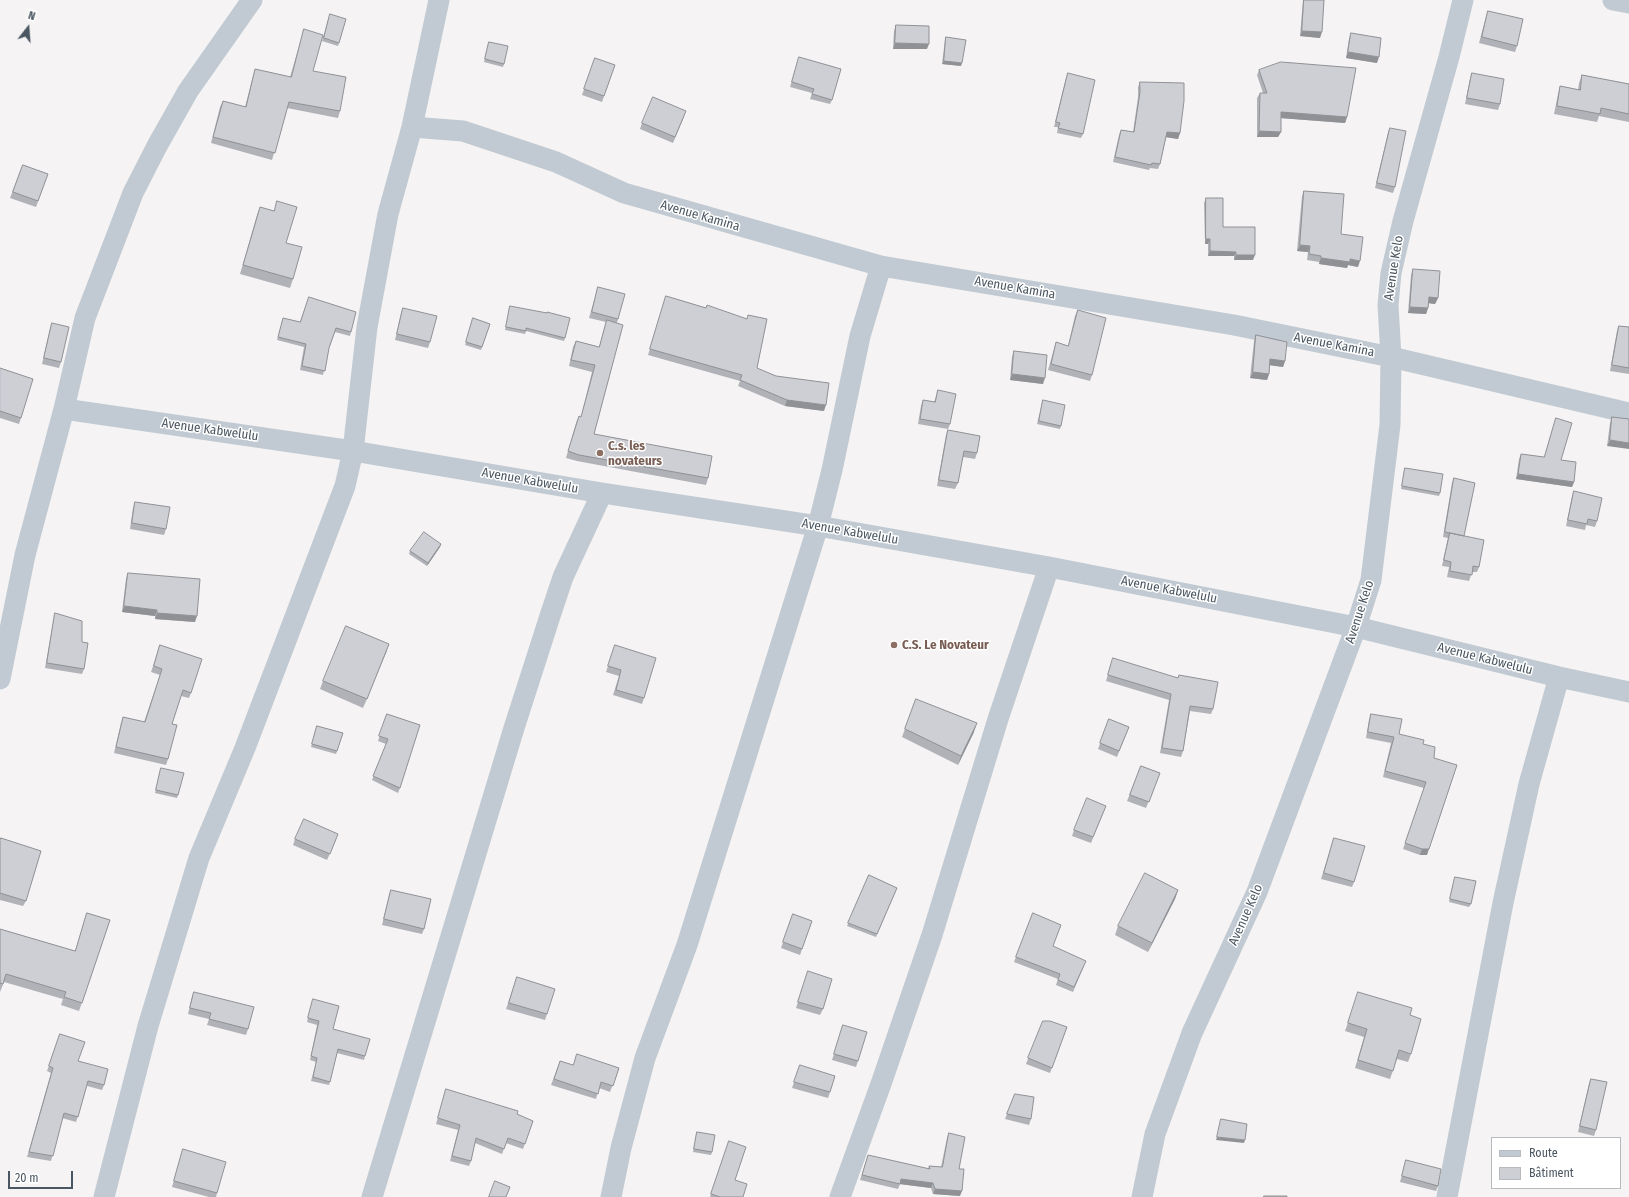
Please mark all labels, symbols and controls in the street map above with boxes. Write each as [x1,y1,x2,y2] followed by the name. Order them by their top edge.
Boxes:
[8,8,48,48] north arrow
[27,9,37,23] text: N
[659,197,741,235] street label: Avenue Kamina
[1381,234,1407,302] street label: Avenue Kelo
[973,273,1057,303] street label: Avenue Kamina
[1292,330,1376,360] street label: Avenue Kamina
[161,415,259,445] street label: Avenue Kabwelulu
[608,438,662,469] place label: C.s. les novateurs
[595,448,605,458] marker: C.s. les novateurs
[481,465,579,497] street label: Avenue Kabwelulu
[801,516,899,548] street label: Avenue Kabwelulu
[1120,573,1218,607] street label: Avenue Kabwelulu
[1342,578,1378,646] street label: Avenue Kelo
[902,637,989,653] place label: C.S. Le Novateur
[889,640,899,650] marker: C.S. Le Novateur
[1436,640,1534,678] street label: Avenue Kabwelulu
[1226,882,1266,948] street label: Avenue Kelo
[1491,1137,1621,1189] legend
[1529,1146,1558,1160] text: Route
[10,1163,75,1189] scale bar
[1529,1166,1574,1180] text: Bâtiment
[15,1171,39,1185] text: 20 m

